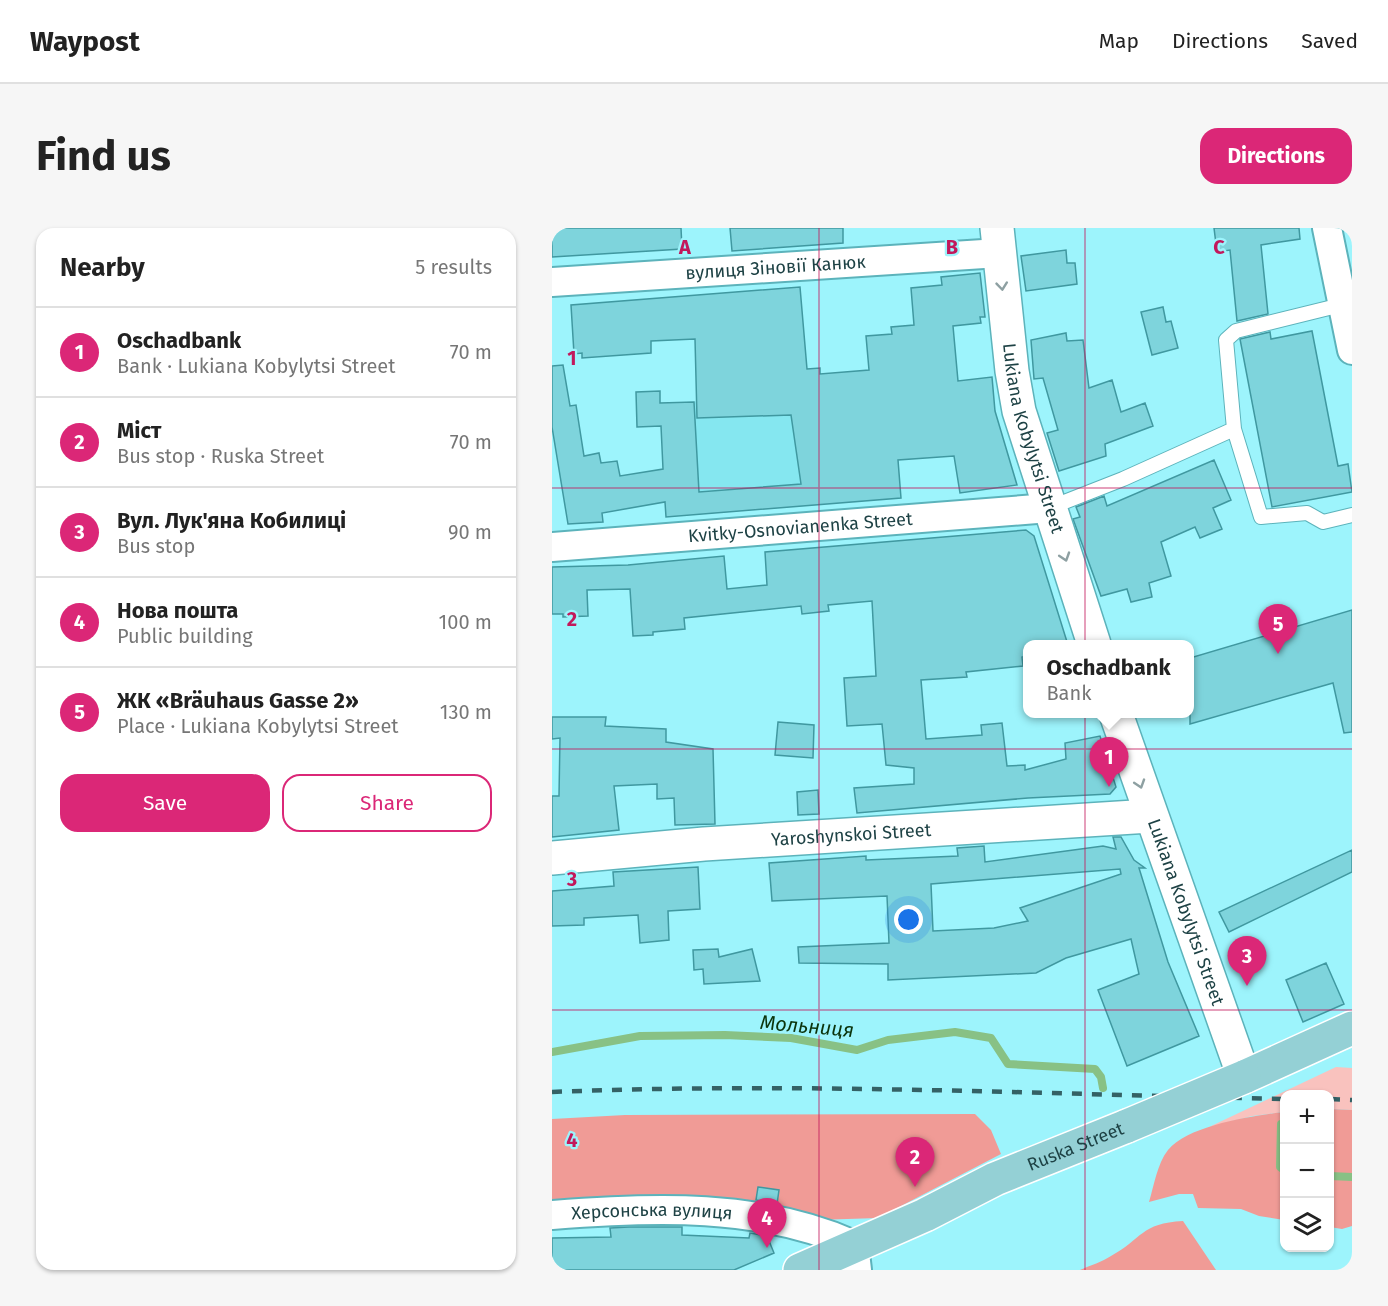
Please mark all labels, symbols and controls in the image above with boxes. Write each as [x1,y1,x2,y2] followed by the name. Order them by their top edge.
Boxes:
[30,25,140,58] text: Waypost
[1099,28,1139,54] text: Map
[1172,28,1268,54] text: Directions
[1301,28,1358,54] text: Saved
[1200,128,1352,184] button: Directions
[36,131,171,181] text: Find us
[678,235,692,259] text: A
[946,235,958,259] text: B
[1213,235,1225,259] text: C
[685,251,867,284] street label: вулиця Зіновії Канюк
[60,252,145,283] text: Nearby
[415,255,492,279] text: 5 results
[996,282,1008,291] one-way arrow
[117,327,241,354] text: Oschadbank
[75,340,84,364] text: 1
[450,340,492,364] text: 70 m
[998,342,1069,536] street label: Lukiana Kobylytsi Street
[567,346,577,370] text: 1
[117,354,395,378] text: Bank · Lukiana Kobylytsi Street
[117,417,161,444] text: Міст
[74,430,85,454] text: 2
[450,430,492,454] text: 70 m
[117,444,324,468] text: Bus stop · Ruska Street
[117,507,346,534] text: Вул. Лук'яна Кобилиці
[687,508,914,547] street label: Kvitky-Osnovianenka Street
[74,520,85,544] text: 3
[448,520,492,544] text: 90 m
[117,534,195,558] text: Bus stop
[1057,551,1070,562] one-way arrow
[117,597,238,624] text: Нова пошта
[1258,604,1298,654] pin: 5
[567,607,577,631] text: 2
[74,610,85,634] text: 4
[439,610,492,634] text: 100 m
[117,624,253,648] text: Public building
[1023,640,1194,718] popup
[1046,654,1171,681] text: Oschadbank
[1046,681,1091,705] text: Bank
[117,687,359,714] text: ЖК «Bräuhaus Gasse 2»
[74,700,85,724] text: 5
[440,700,492,724] text: 130 m
[117,714,399,738] text: Place · Lukiana Kobylytsi Street
[1090,738,1128,787] pin: 1
[60,774,270,832] button: Save
[282,774,492,832] button: Share
[1132,778,1145,789] one-way arrow
[1143,816,1229,1009] street label: Lukiana Kobylytsi Street
[770,819,932,851] street label: Yaroshynskoi Street
[566,867,577,891] text: 3
[894,905,923,934] your location
[1228,936,1266,986] pin: 3
[759,1010,855,1042] water label: Мольниця
[1280,1090,1334,1252] map controls
[1280,1090,1334,1144] button: +
[1024,1117,1127,1176] street label: Ruska Street
[566,1128,578,1152] text: 4
[896,1138,934,1187] pin: 2
[1280,1144,1334,1198] button: −
[748,1198,786,1248] pin: 4
[1280,1198,1334,1252] button: layers
[571,1199,733,1225] street label: Херсонська вулиця

